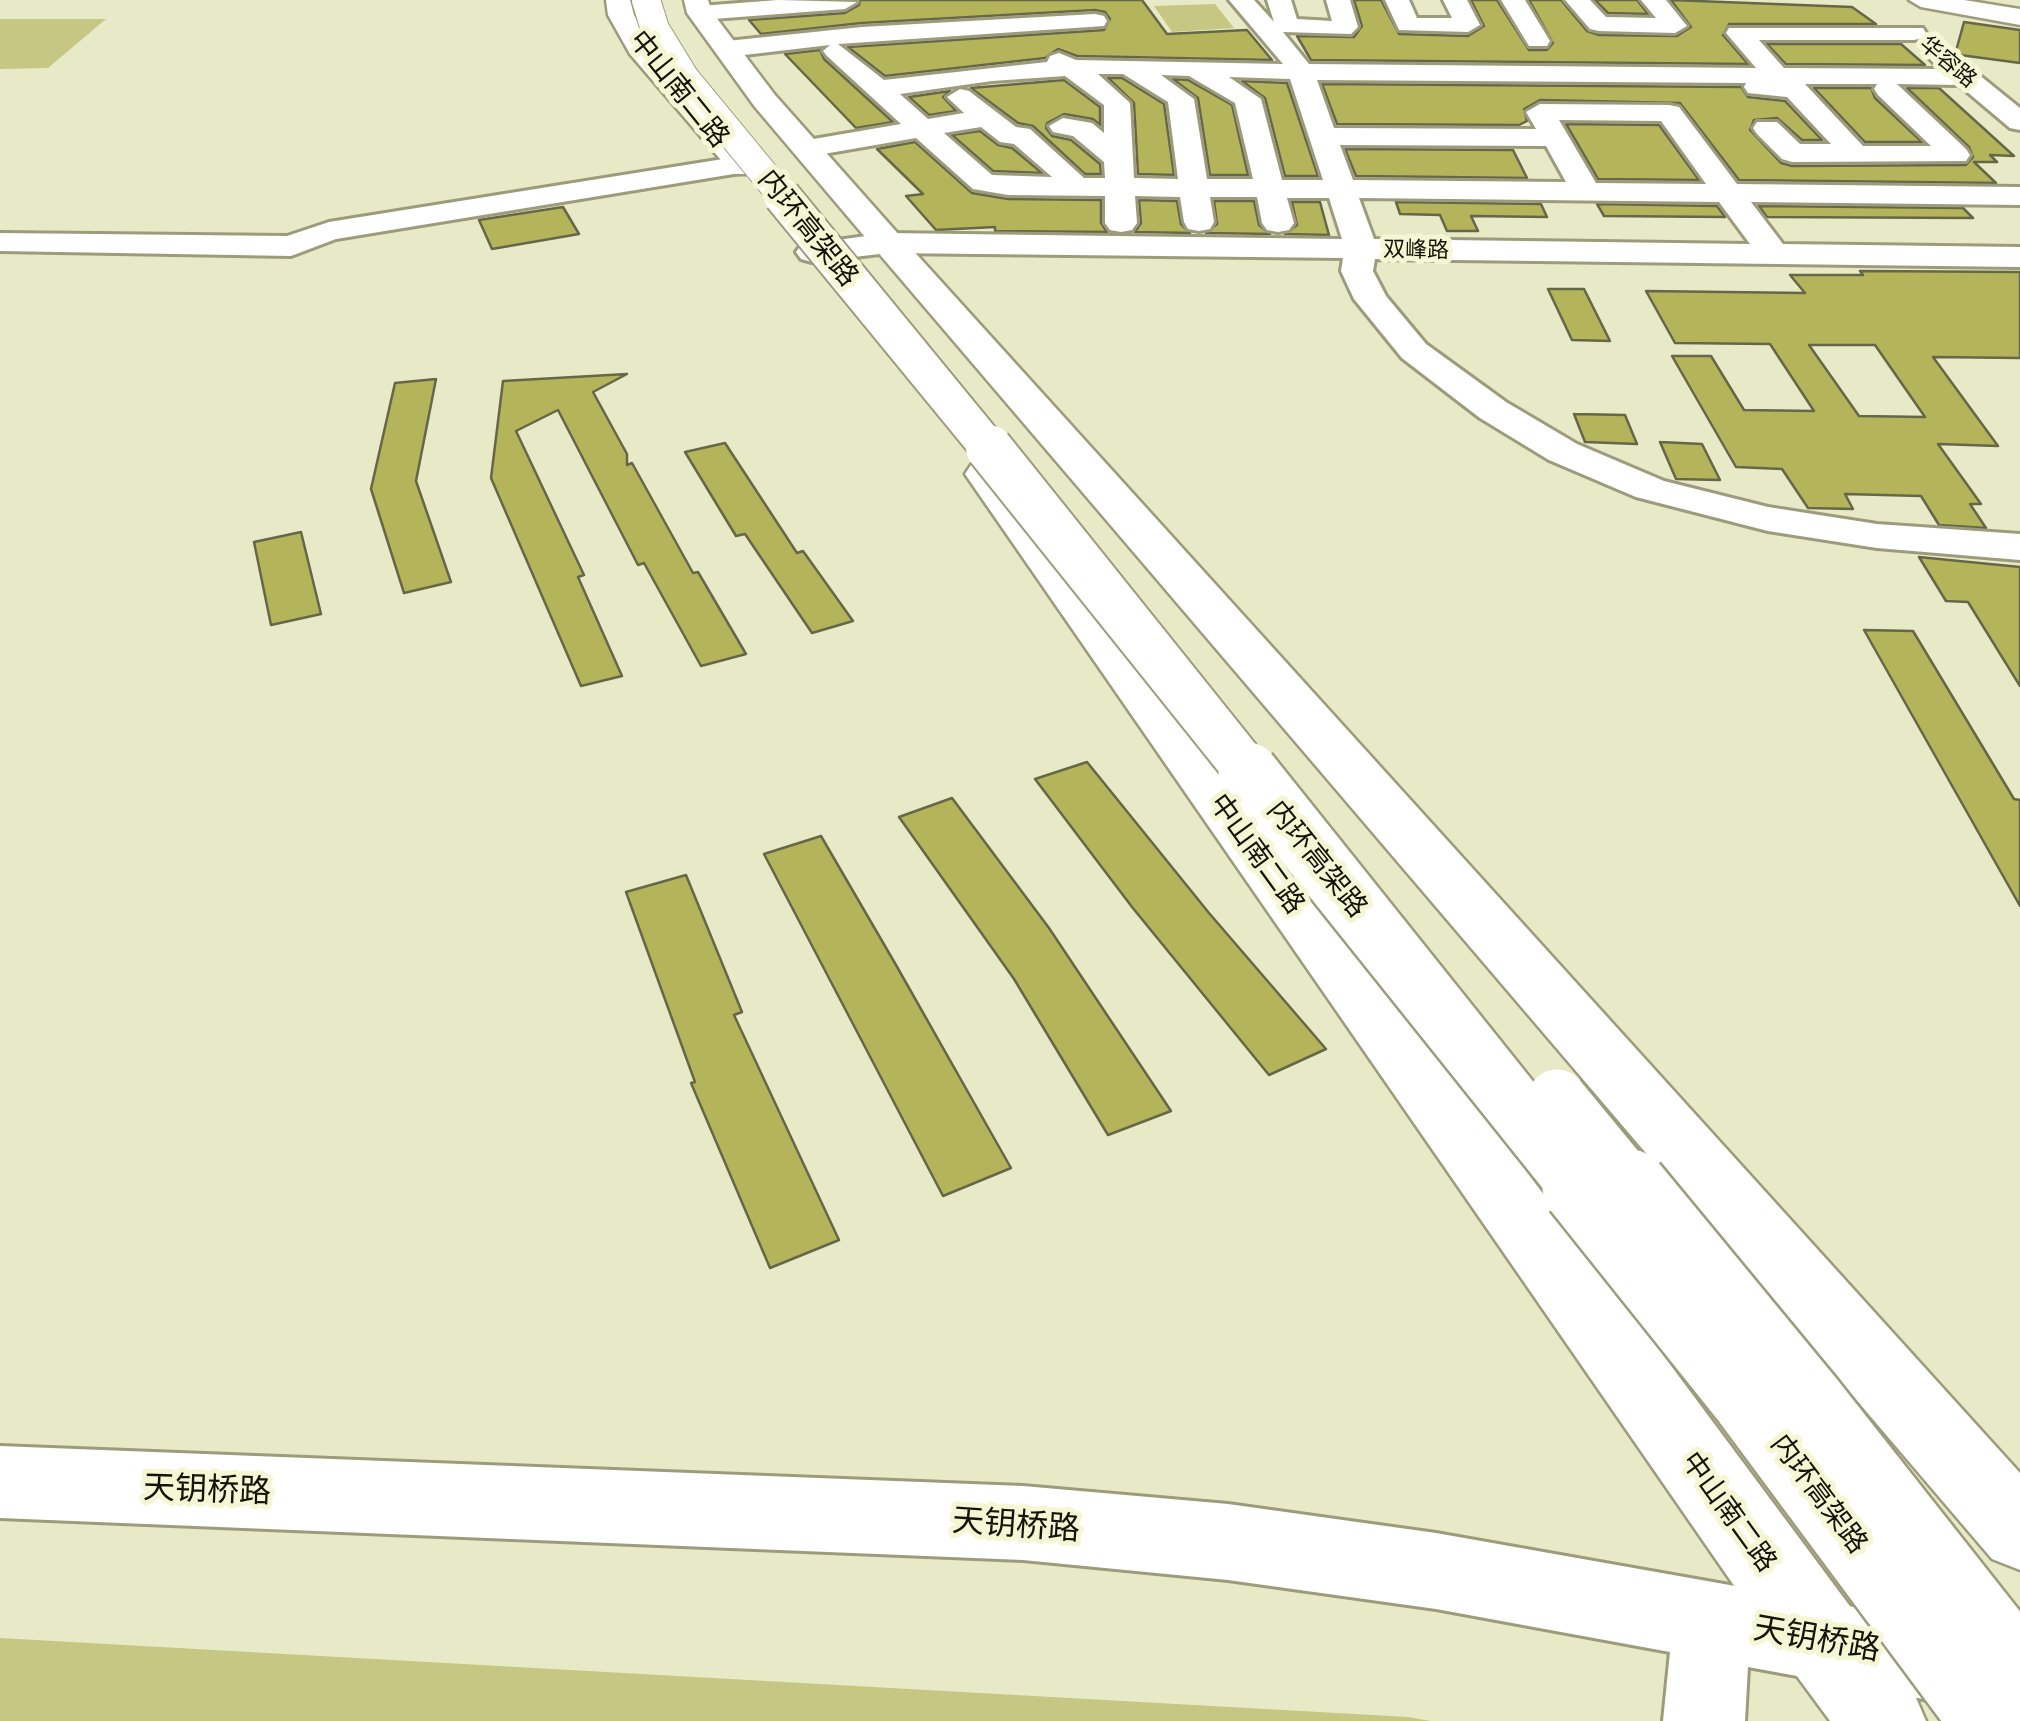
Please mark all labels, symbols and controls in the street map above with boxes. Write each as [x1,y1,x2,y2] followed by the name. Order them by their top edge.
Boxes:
[622,24,736,154] street label: 中山南二路
[1914,31,1982,93] street label: 华容路
[751,163,865,293] street label: 内环高架路
[1383,236,1449,264] street label: 双峰路
[1202,787,1312,921] street label: 中山南二路
[1260,794,1374,924] street label: 内环高架路
[1763,1428,1875,1560] street label: 内环高架路
[1674,1445,1784,1579] street label: 中山南二路
[142,1469,272,1511] street label: 天钥桥路
[951,1501,1081,1549] street label: 天钥桥路
[1751,1609,1883,1669] street label: 天钥桥路

